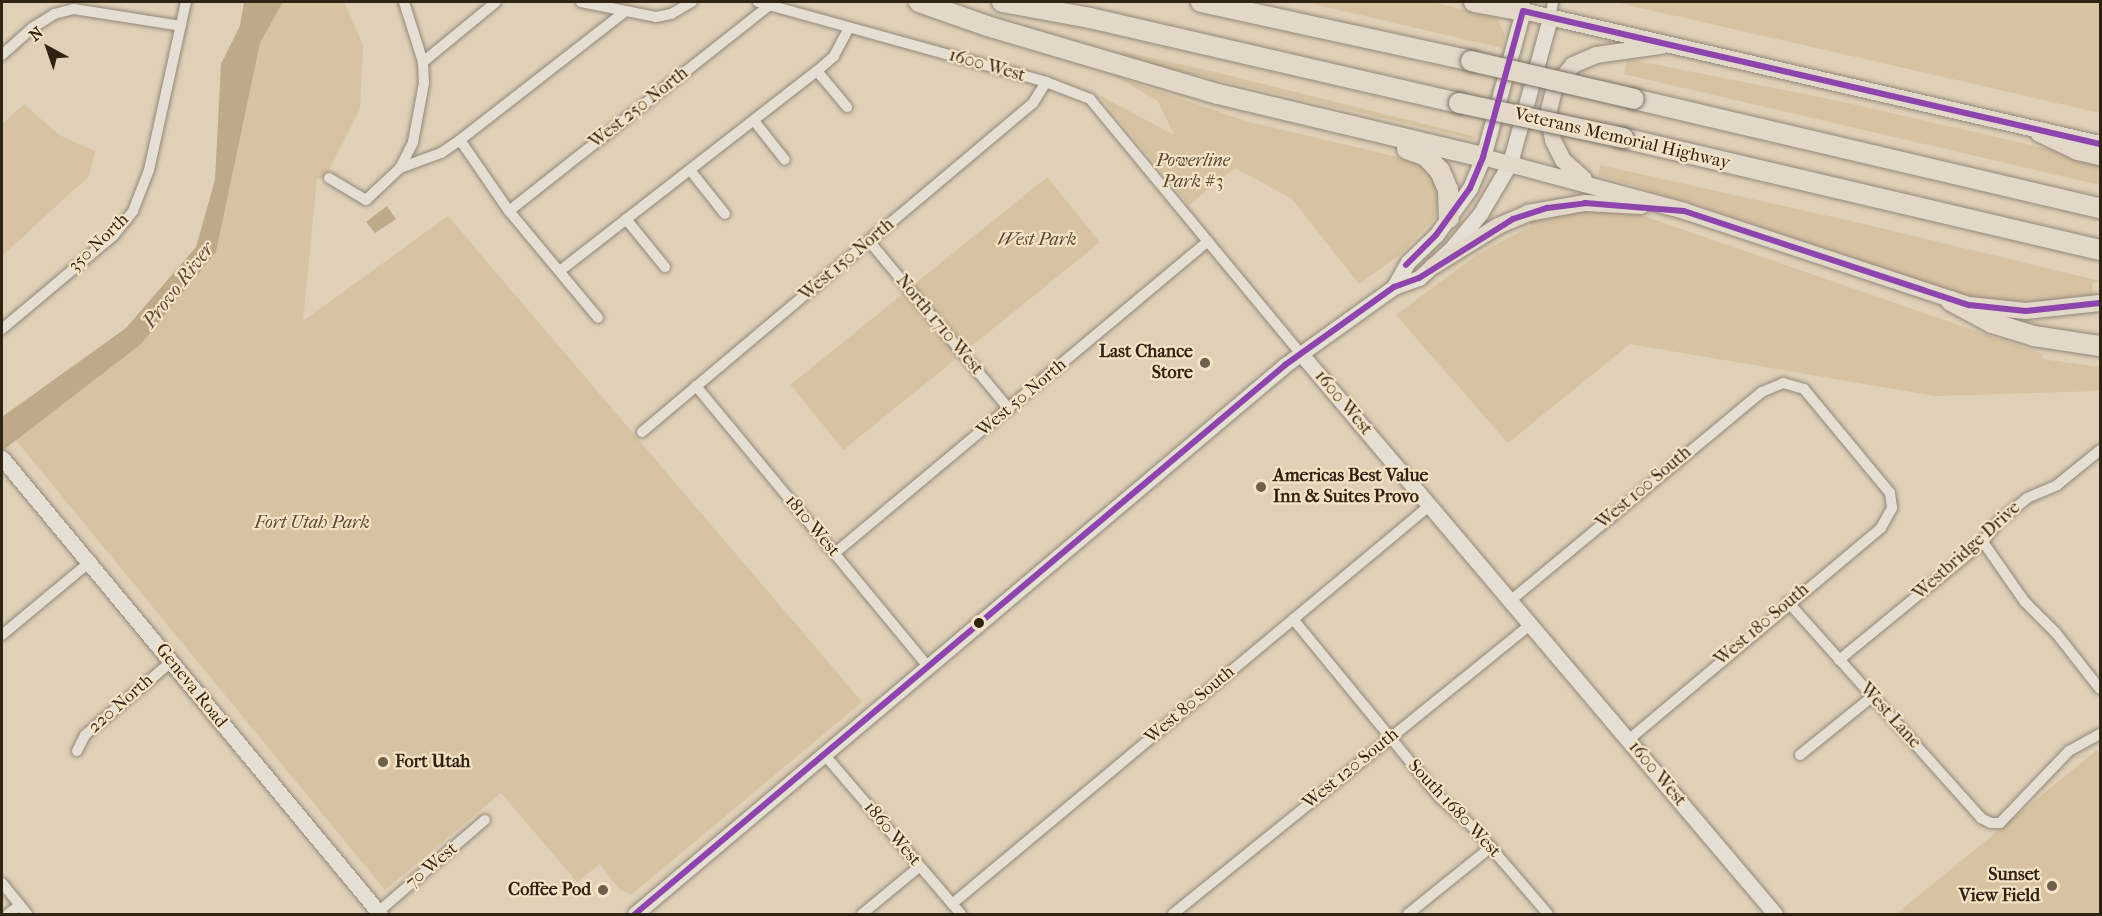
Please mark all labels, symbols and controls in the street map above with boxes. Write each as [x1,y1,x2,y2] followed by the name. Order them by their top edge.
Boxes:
[18,18,78,78] north arrow
[25,23,47,45] text: N
[946,45,1028,87] street label: 1600 West
[585,63,693,153] street label: West 250 North
[1512,104,1732,174] street label: Veterans Memorial Highway
[1156,151,1230,194] park label: Powerline Park #3
[64,209,134,277] street label: 350 North
[795,214,899,306] street label: West 150 North
[998,229,1076,251] park label: West Park
[137,237,219,333] water label: Provo River
[891,271,987,379] street label: North 1710 West
[1099,342,1193,385] place label: Last Chance Store
[973,354,1071,442] street label: West 50 North
[1198,356,1212,370] marker: Last Chance Store
[1310,366,1376,440] street label: 1600 West
[1592,442,1696,534] street label: West 100 South
[1273,466,1428,508] place label: Americas Best Value Inn & Suites Provo
[1254,480,1268,494] marker: Americas Best Value Inn & Suites Provo
[780,491,844,561] street label: 1810 West
[1909,497,2025,605] street label: Westbridge Drive
[254,512,370,534] park label: Fort Utah Park
[1710,579,1814,671] street label: West 180 South
[973,617,985,629] unlabelled marker
[151,640,231,732] street label: Geneva Road
[1141,661,1239,749] street label: West 80 South
[84,670,158,738] street label: 220 North
[1855,679,1925,753] street label: West Lane
[1299,724,1403,814] street label: West 120 South
[1624,737,1690,811] street label: 1600 West
[395,751,470,773] place label: Fort Utah
[376,755,390,769] marker: Fort Utah
[1403,756,1505,862] street label: South 1680 West
[859,797,925,871] street label: 1860 West
[402,838,462,894] street label: 70 West
[1959,865,2040,908] place label: Sunset View Field
[508,879,591,901] place label: Coffee Pod
[2045,879,2059,893] marker: Sunset View Field
[596,883,610,897] marker: Coffee Pod

